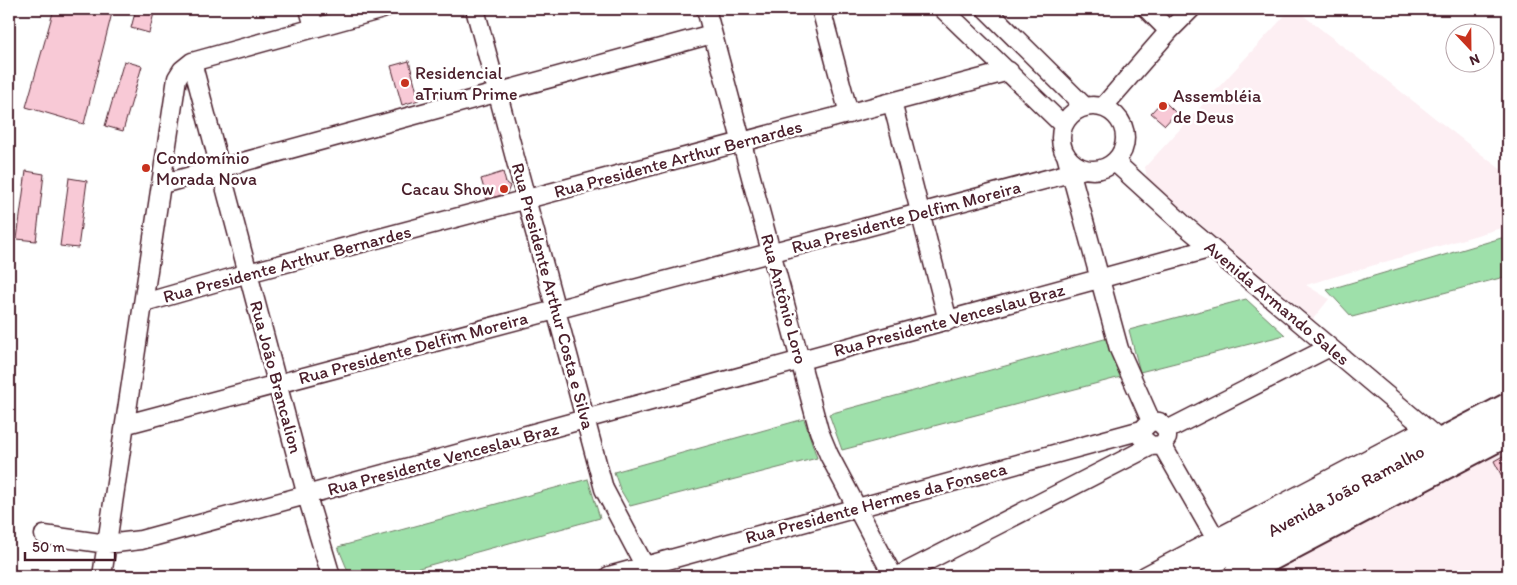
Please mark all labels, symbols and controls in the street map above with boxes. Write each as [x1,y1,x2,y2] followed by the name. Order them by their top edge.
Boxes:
[1444,22,1494,72] north arrow
[1467,50,1482,69] text: N
[415,62,518,105] place label: Residencial aTrium Prime
[399,77,411,89] marker: Residencial aTrium Prime
[1173,85,1262,128] place label: Assembléia de Deus
[1157,100,1169,112] marker: Assembléia de Deus
[551,115,805,203] street label: Rua Presidente Arthur Bernardes
[156,147,257,190] place label: Condomínio Morada Nova
[507,160,599,432] street label: Rua Presidente Arthur Costa e Silva
[140,162,152,174] marker: Condomínio Morada Nova
[789,176,1023,258] street label: Rua Presidente Delfim Moreira
[401,178,494,200] place label: Cacau Show
[498,183,510,195] marker: Cacau Show
[160,220,414,308] street label: Rua Presidente Arthur Bernardes
[756,231,812,367] street label: Rua Antônio Loro
[1200,236,1354,370] street label: Avenida Armando Sales
[831,279,1067,361] street label: Rua Presidente Venceslau Braz
[245,298,307,456] street label: Rua João Brancalion
[296,307,530,389] street label: Rua Presidente Delfim Moreira
[325,418,561,500] street label: Rua Presidente Venceslau Braz
[1264,440,1428,542] street label: Avenida João Ramalho
[743,457,1010,549] street label: Rua Presidente Hermes da Fonseca
[25,530,115,562] scale bar
[32,538,65,556] text: 50 m

